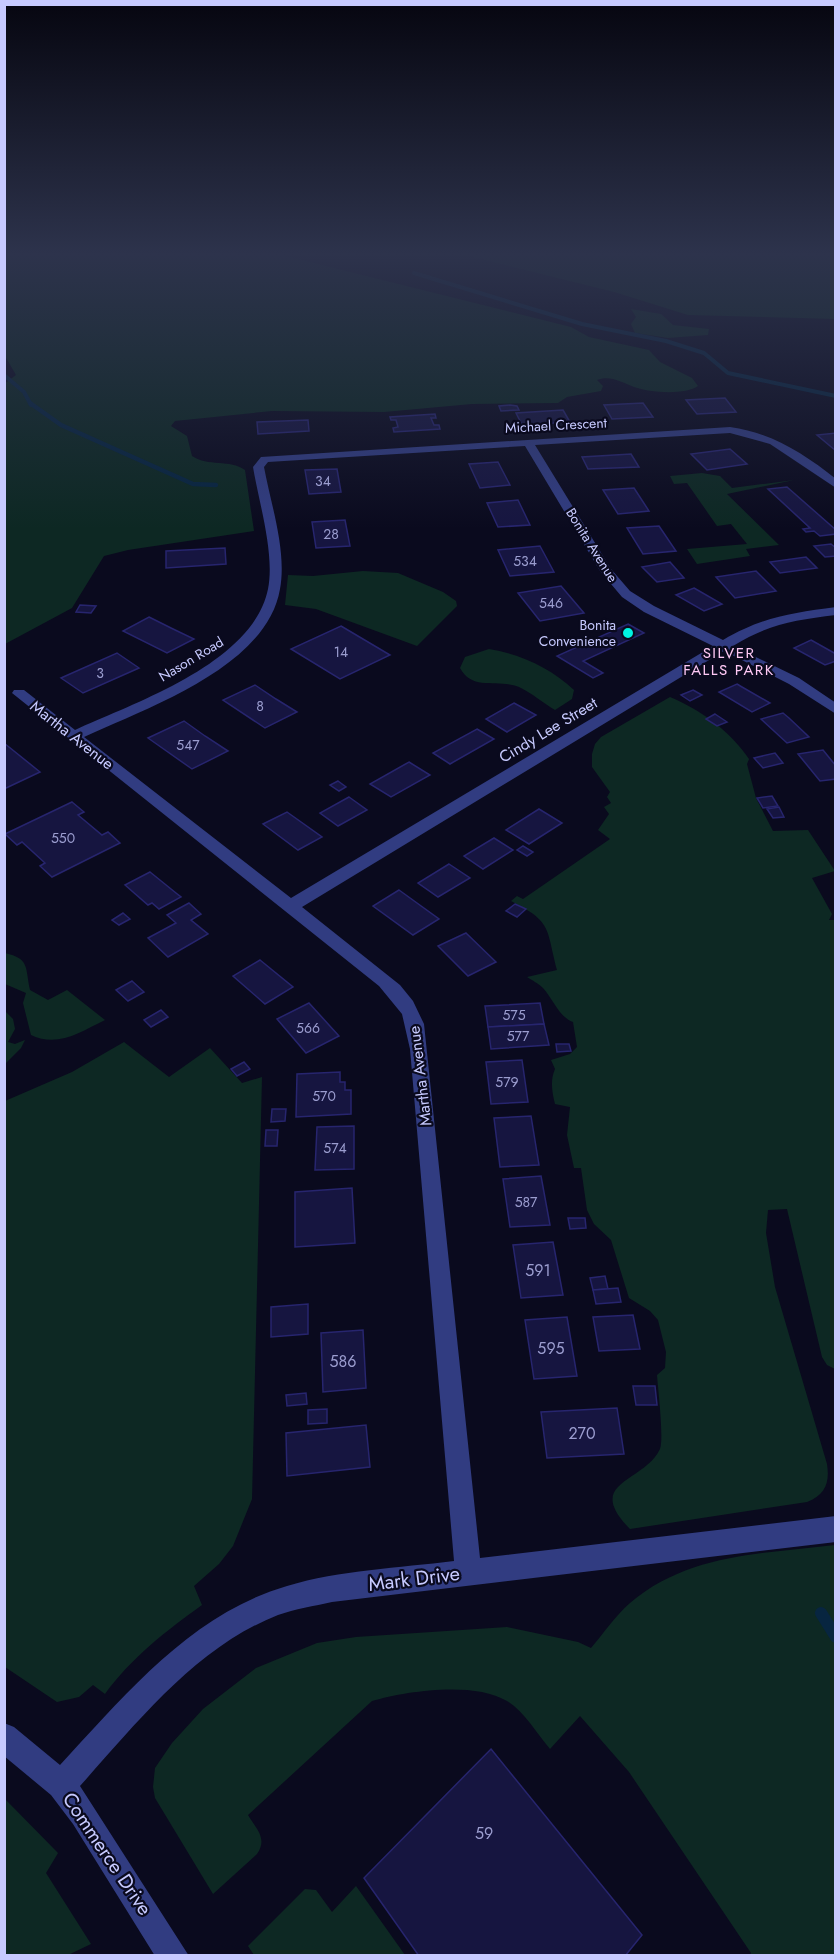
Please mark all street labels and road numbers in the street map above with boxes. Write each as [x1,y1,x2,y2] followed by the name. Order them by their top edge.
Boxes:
[505,412,608,438] street label: Michael Crescent
[561,504,623,586] street label: Bonita Avenue
[155,632,227,686] street label: Nason Road
[494,691,602,768] street label: Cindy Lee Street
[25,695,119,775] street label: Martha Avenue
[402,1025,438,1127] street label: Martha Avenue
[367,1559,461,1599] street label: Mark Drive
[55,1787,159,1921] street label: Commerce Drive

